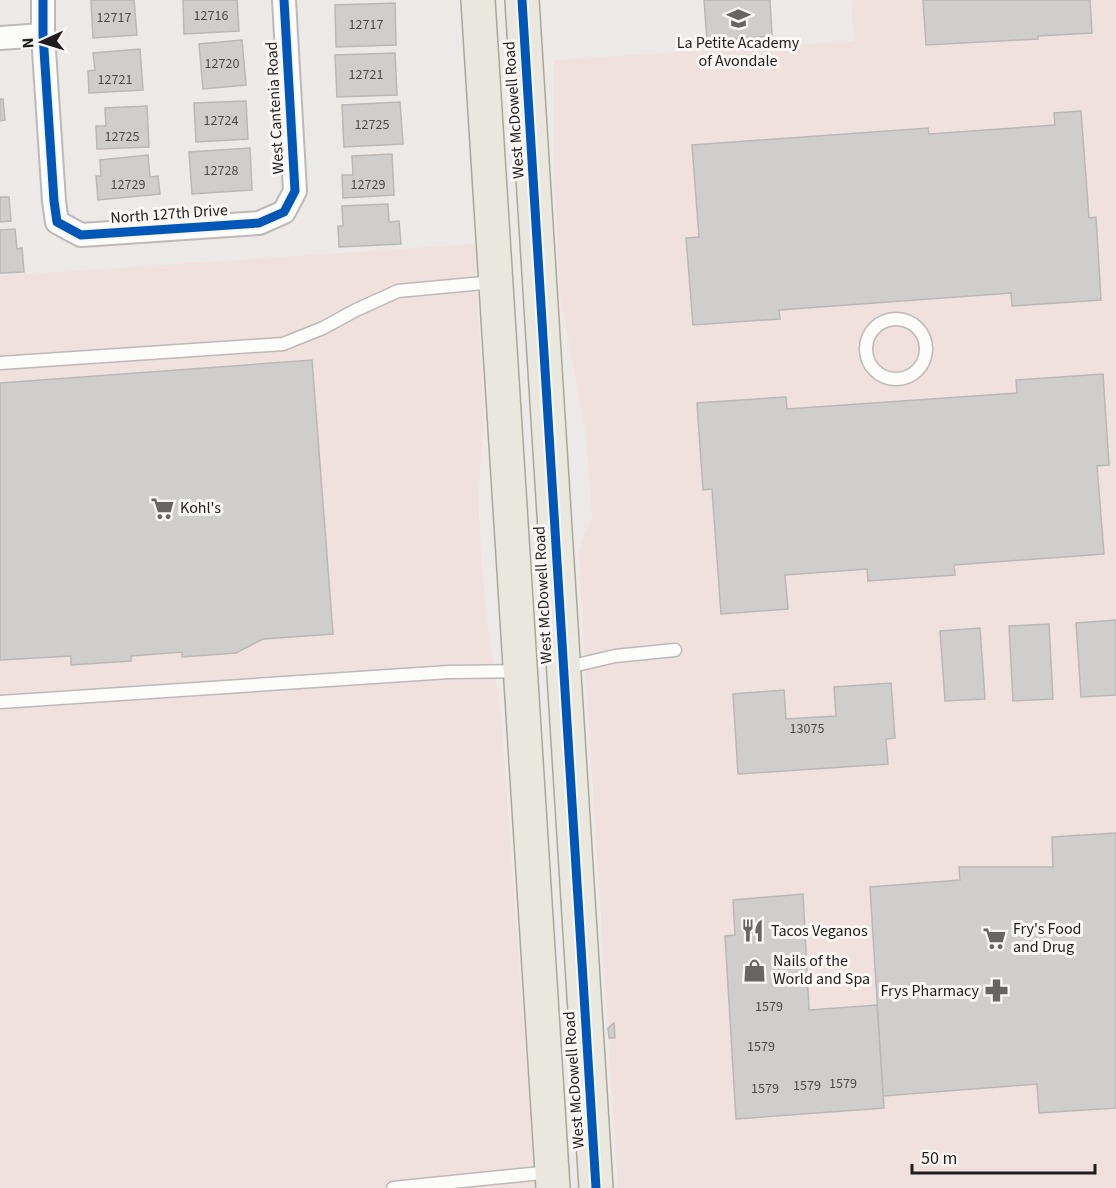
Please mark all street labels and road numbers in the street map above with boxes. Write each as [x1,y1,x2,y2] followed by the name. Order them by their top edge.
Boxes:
[498,40,530,180] street label: West McDowell Road
[261,41,289,175] street label: West Cantenia Road
[110,199,229,229] street label: North 127th Drive
[528,526,558,664] street label: West McDowell Road
[558,1010,590,1150] street label: West McDowell Road

